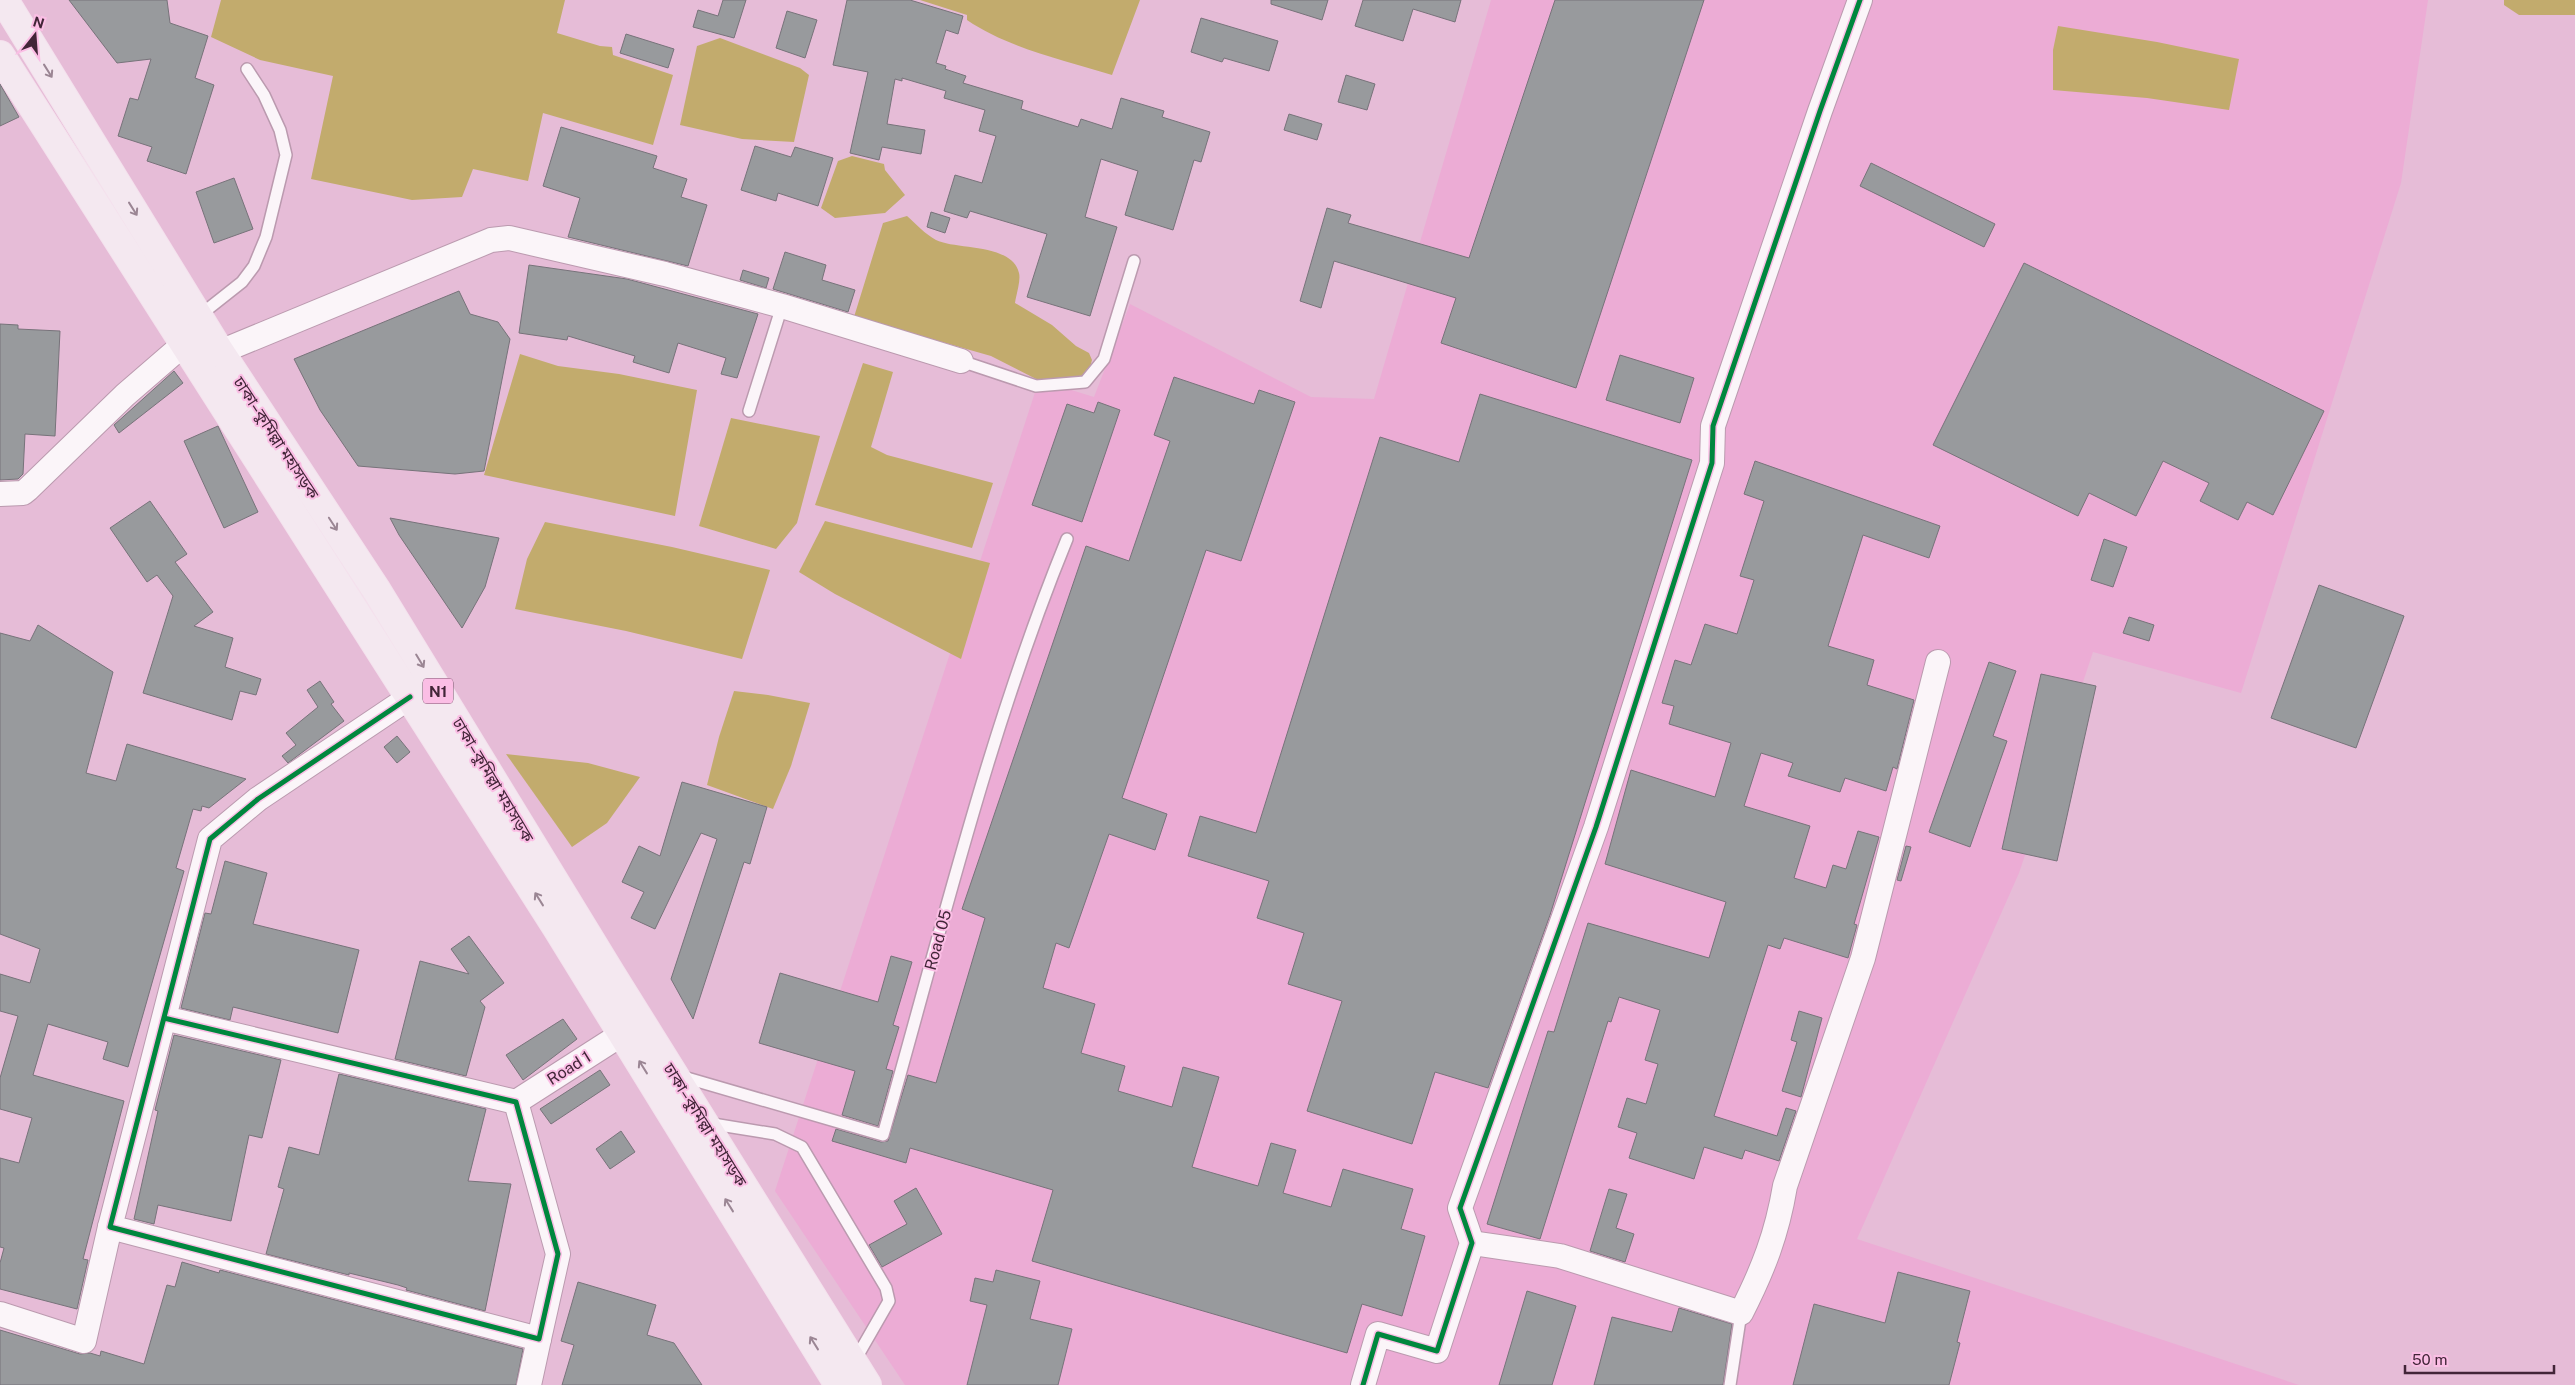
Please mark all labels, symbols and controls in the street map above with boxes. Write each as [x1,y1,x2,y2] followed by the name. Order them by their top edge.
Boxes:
[10,10,60,60] north arrow
[31,13,46,32] text: N
[43,64,53,78] one-way arrow
[129,202,139,216] one-way arrow
[229,373,323,503] street label: ঢাকা–কুমিল্লা মহাসড়ক
[328,517,338,531] one-way arrow
[415,654,425,668] one-way arrow
[423,678,453,704] road number: N1
[448,714,538,847] street label: ঢাকা–কুমিল্লা মহাসড়ক
[533,893,543,907] one-way arrow
[921,908,955,972] street label: Road 05
[543,1047,595,1089] street label: Road 1
[659,1059,751,1191] street label: ঢাকা–কুমিল্লা মহাসড়ক
[637,1061,647,1075] one-way arrow
[723,1199,733,1213] one-way arrow
[808,1337,818,1351] one-way arrow
[2405,1342,2554,1374] scale bar
[2412,1351,2447,1368] text: 50 m

